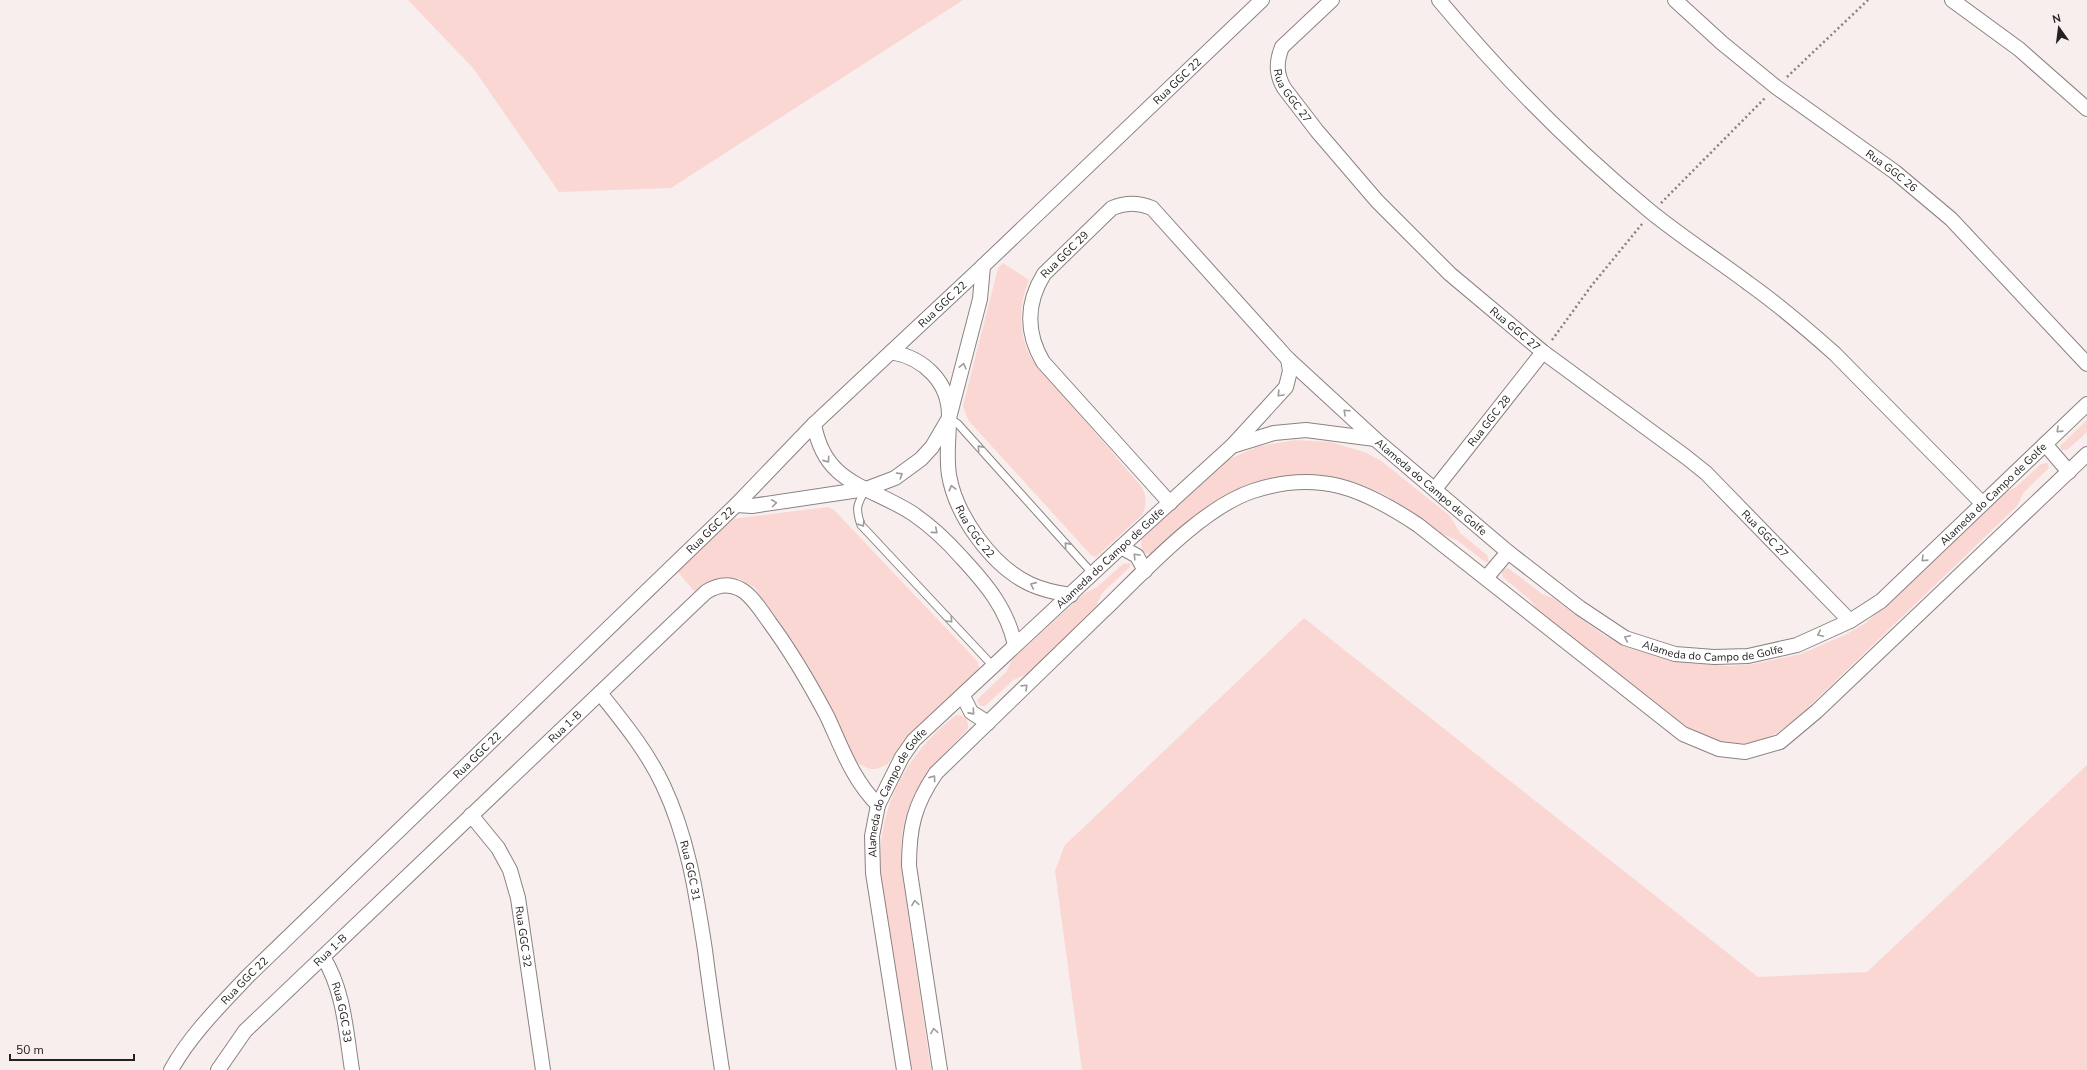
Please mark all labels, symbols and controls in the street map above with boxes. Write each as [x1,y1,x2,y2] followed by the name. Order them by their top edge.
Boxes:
[2039,8,2079,48] north arrow
[2051,11,2063,27] text: N
[1150,54,1205,108] street label: Rua GGC 22
[1270,68,1315,126] street label: Rua GGC 27
[1863,146,1921,196] street label: Rua GGC 26
[1037,227,1092,281] street label: Rua GGC 29
[915,278,970,331] street label: Rua GGC 22
[1487,303,1544,354] street label: Rua GGC 27
[958,363,966,369] one-way arrow
[1277,389,1285,397] one-way arrow
[1464,392,1514,450] street label: Rua GGC 28
[1343,409,1351,417] one-way arrow
[2056,426,2064,433] one-way arrow
[1372,435,1490,539] street label: Alameda do Campo de Golfe
[1936,439,2050,549] street label: Alameda do Campo de Golfe
[977,446,984,453] one-way arrow
[822,456,830,463] one-way arrow
[896,472,903,479] one-way arrow
[949,485,957,491] one-way arrow
[771,499,777,508] one-way arrow
[683,503,737,557] street label: Rua GGC 22
[952,503,998,561] street label: Rua CGC 22
[1052,504,1167,612] street label: Alameda do Campo de Golfe
[1738,506,1792,561] street label: Rua GGC 27
[857,520,865,527] one-way arrow
[931,526,938,533] one-way arrow
[1065,542,1072,549] one-way arrow
[1133,553,1141,561] one-way arrow
[1921,554,1929,562] one-way arrow
[1030,582,1038,590] one-way arrow
[945,615,952,623] one-way arrow
[1817,630,1824,638] one-way arrow
[1623,634,1630,642] one-way arrow
[1640,637,1784,665] street label: Alameda do Campo de Golfe
[1020,684,1028,692] one-way arrow
[545,707,585,746] street label: Rua 1-B
[968,707,975,715] one-way arrow
[864,724,930,858] street label: Alameda do Campo de Golfe
[450,728,504,782] street label: Rua GGC 22
[928,776,935,783] one-way arrow
[676,839,704,902] street label: Rua GGC 31
[911,900,920,906] one-way arrow
[512,905,535,968] street label: Rua GGC 32
[310,930,350,969] street label: Rua 1-B
[217,953,271,1008] street label: Rua GGC 22
[328,980,356,1044] street label: Rua GGC 33
[930,1028,939,1035] one-way arrow
[10,1036,134,1062] scale bar
[16,1042,44,1058] text: 50 m

